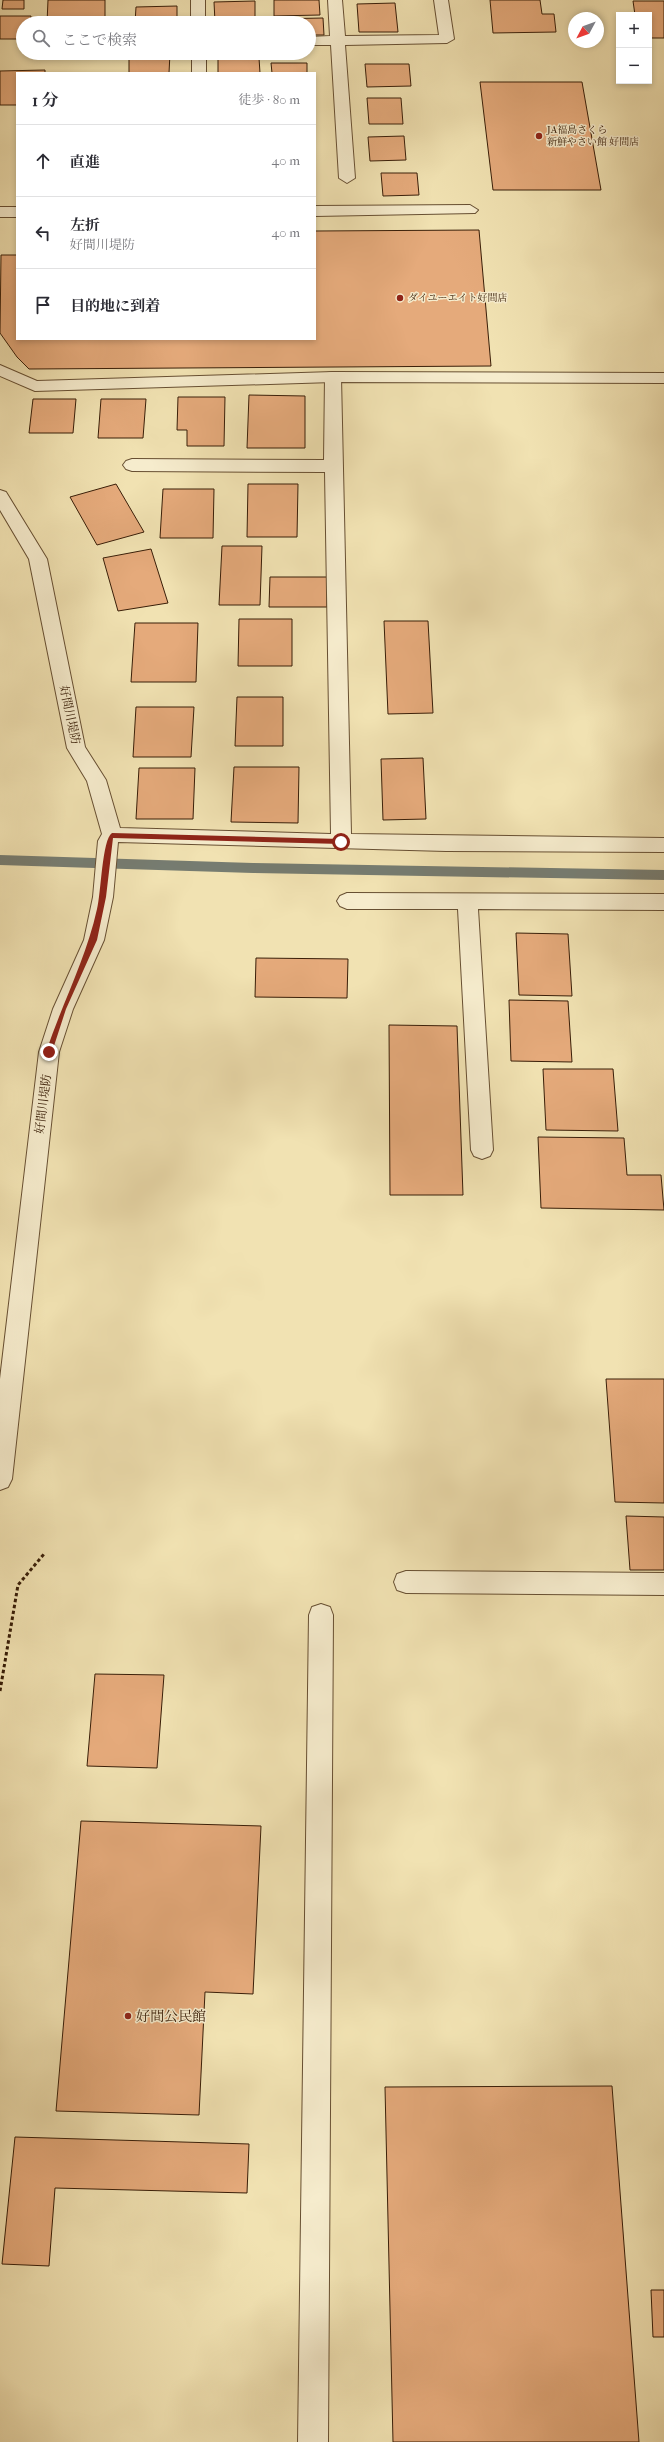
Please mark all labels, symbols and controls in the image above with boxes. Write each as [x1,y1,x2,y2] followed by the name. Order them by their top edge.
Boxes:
[568,12,604,48] north arrow
[616,12,652,84] map controls
[616,12,652,48] button: +
[16,16,316,60] search box
[30,27,52,49] icon: search
[62,31,137,49] text: ここで検索
[616,48,652,84] button: −
[32,90,59,110] text: 1 分
[238,92,300,107] text: 徒歩 · 80 m
[546,124,639,148] place label: JA福島さくら 新鮮やさい館 好間店
[534,131,544,141] marker: JA福島さくら 新鮮やさい館 好間店
[32,150,54,172] icon: ahead
[70,153,100,171] text: 直進
[272,153,300,168] text: 40 m
[70,216,100,234] text: 左折
[32,222,54,244] icon: left
[272,225,300,240] text: 40 m
[70,237,135,252] text: 好間川堤防
[408,292,507,304] place label: ダイユーエイト好間店
[395,293,405,303] marker: ダイユーエイト好間店
[32,294,54,316] icon: arrive
[70,297,160,315] text: 目的地に到着
[57,684,83,746] street label: 好間川堤防
[332,833,350,851] route start
[40,1043,58,1061] route end
[32,1073,54,1135] street label: 好間川堤防
[136,2008,206,2025] place label: 好間公民館
[123,2011,133,2021] marker: 好間公民館

